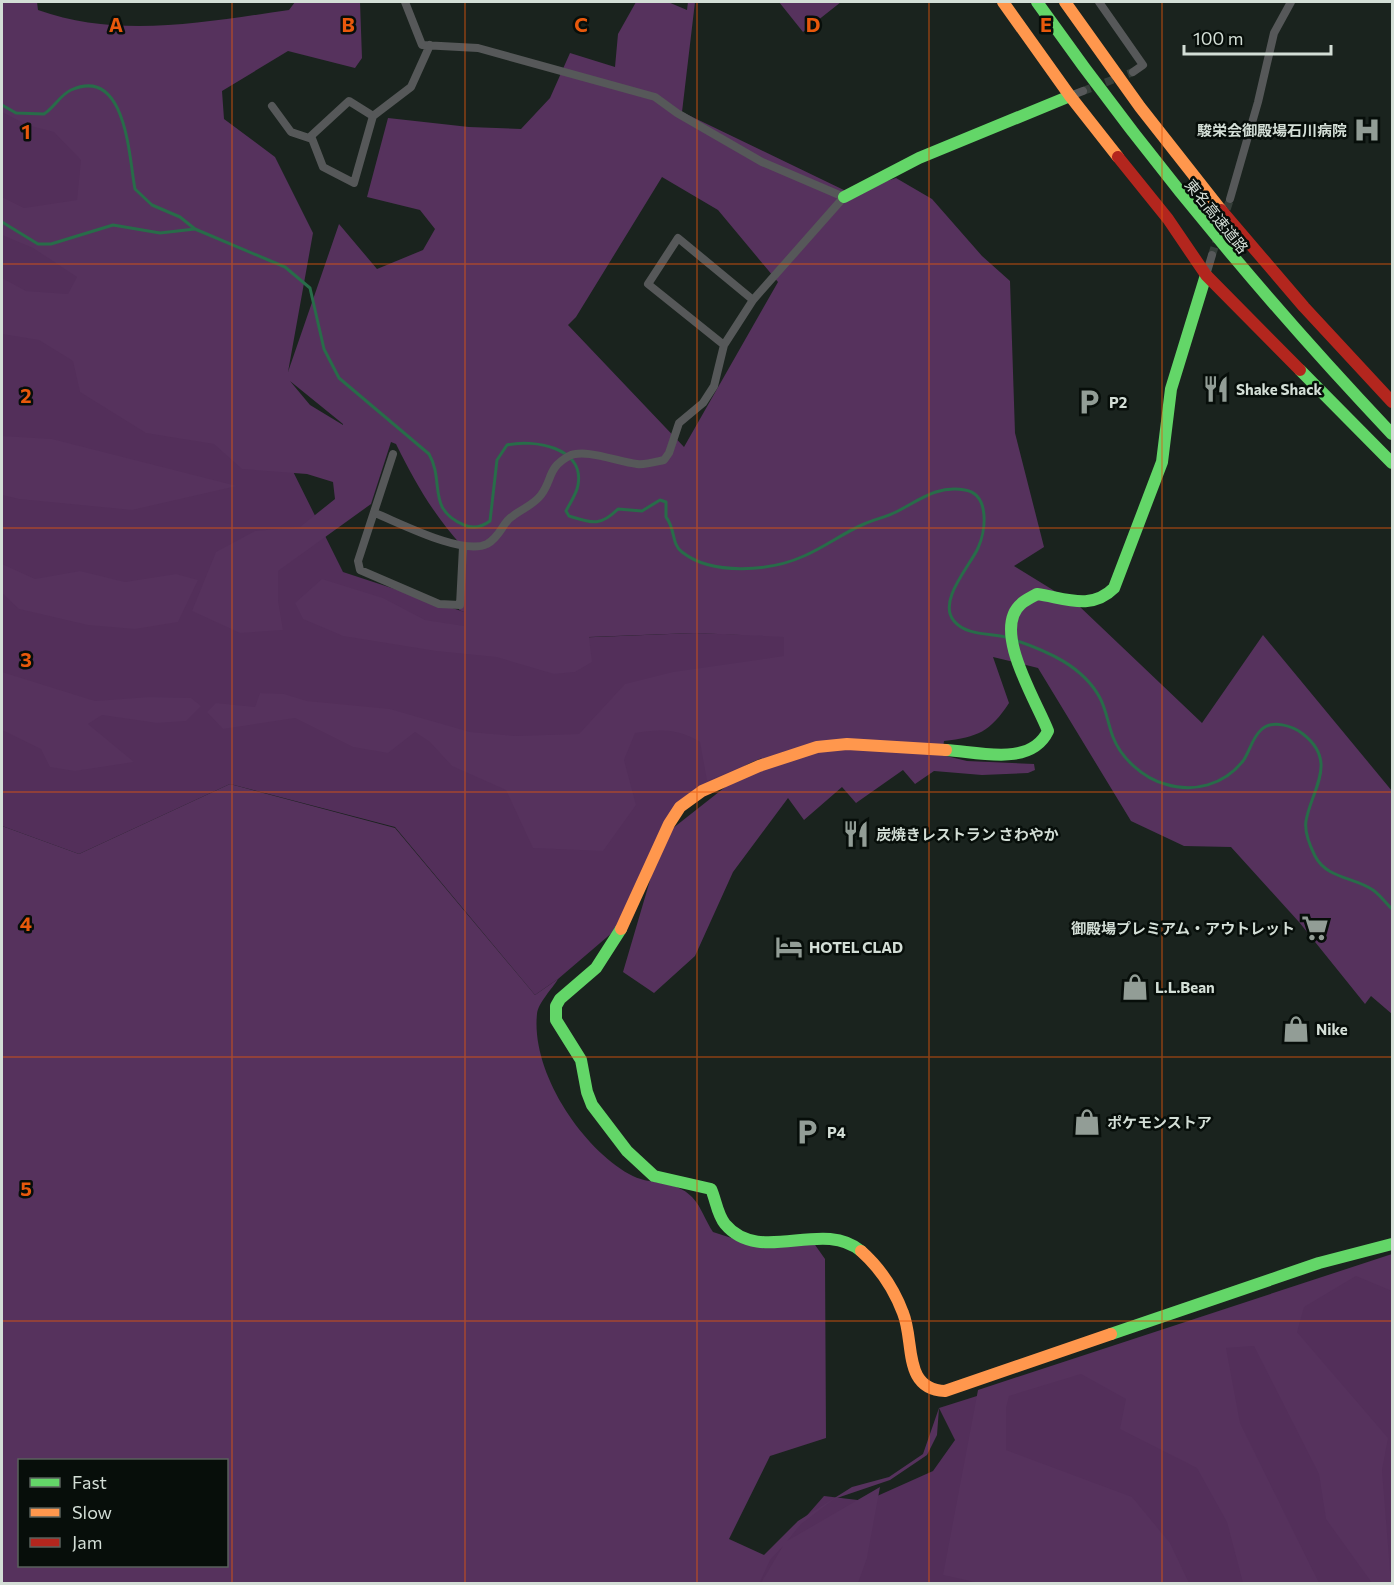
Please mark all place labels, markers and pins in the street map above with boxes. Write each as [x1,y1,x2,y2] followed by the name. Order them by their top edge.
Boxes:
[1352,115,1382,145] hospital icon: 駿栄会御殿場石川病院
[1197,121,1347,139] place label: 駿栄会御殿場石川病院
[1201,374,1231,404] restaurant icon: Shake Shack
[1236,380,1322,398] place label: Shake Shack
[1074,387,1104,417] parking icon: P2
[1109,393,1127,411] place label: P2
[841,819,871,849] restaurant icon: 炭焼きレストラン さわやか
[876,825,1059,843] place label: 炭焼きレストラン さわやか
[1300,913,1330,943] supermarket icon: 御殿場プレミアム・アウトレット
[1071,919,1295,937] place label: 御殿場プレミアム・アウトレット
[774,932,804,962] hotel icon: HOTEL CLAD
[809,938,903,956] place label: HOTEL CLAD
[1120,972,1150,1002] shop icon: L.L.Bean
[1155,978,1215,996] place label: L.L.Bean
[1281,1014,1311,1044] shop icon: Nike
[1316,1020,1348,1038] place label: Nike
[1072,1107,1102,1137] shop icon: ポケモンストア
[1107,1113,1212,1131] place label: ポケモンストア
[792,1117,822,1147] parking icon: P4
[827,1123,846,1141] place label: P4

